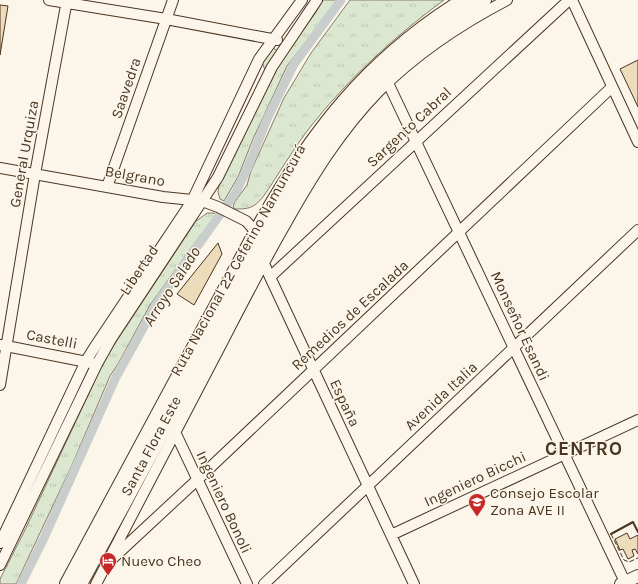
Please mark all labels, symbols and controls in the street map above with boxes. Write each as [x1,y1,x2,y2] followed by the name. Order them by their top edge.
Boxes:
[107,55,145,121] street label: Saavedra
[363,83,455,171] street label: Sargento Cabral
[6,99,42,209] street label: General Urquiza
[167,141,309,379] street label: Ruta Nacional 22 Ceferino Namuncurá
[104,162,166,190] street label: Belgrano
[116,242,162,298] street label: Libertad
[139,243,204,329] water label: Arroyo Salado
[288,256,412,374] street label: Remedios de Escalada
[487,268,553,384] street label: Monseñor Esandi
[25,325,79,353] street label: Castelli
[401,358,481,434] street label: Avenida Italia
[326,376,364,430] street label: España
[117,393,185,499] street label: Santa Flora Este
[545,438,623,460] district label: CENTRO
[421,447,529,511] street label: Ingeniero Bicchi
[192,448,256,556] street label: Ingeniero Bonoli
[490,484,599,519] place label: Consejo Escolar Zona AVE II
[467,492,487,517] school or university icon: Consejo Escolar Zona AVE II
[98,551,118,576] hotel icon: Nuevo Cheo
[121,552,202,570] place label: Nuevo Cheo

